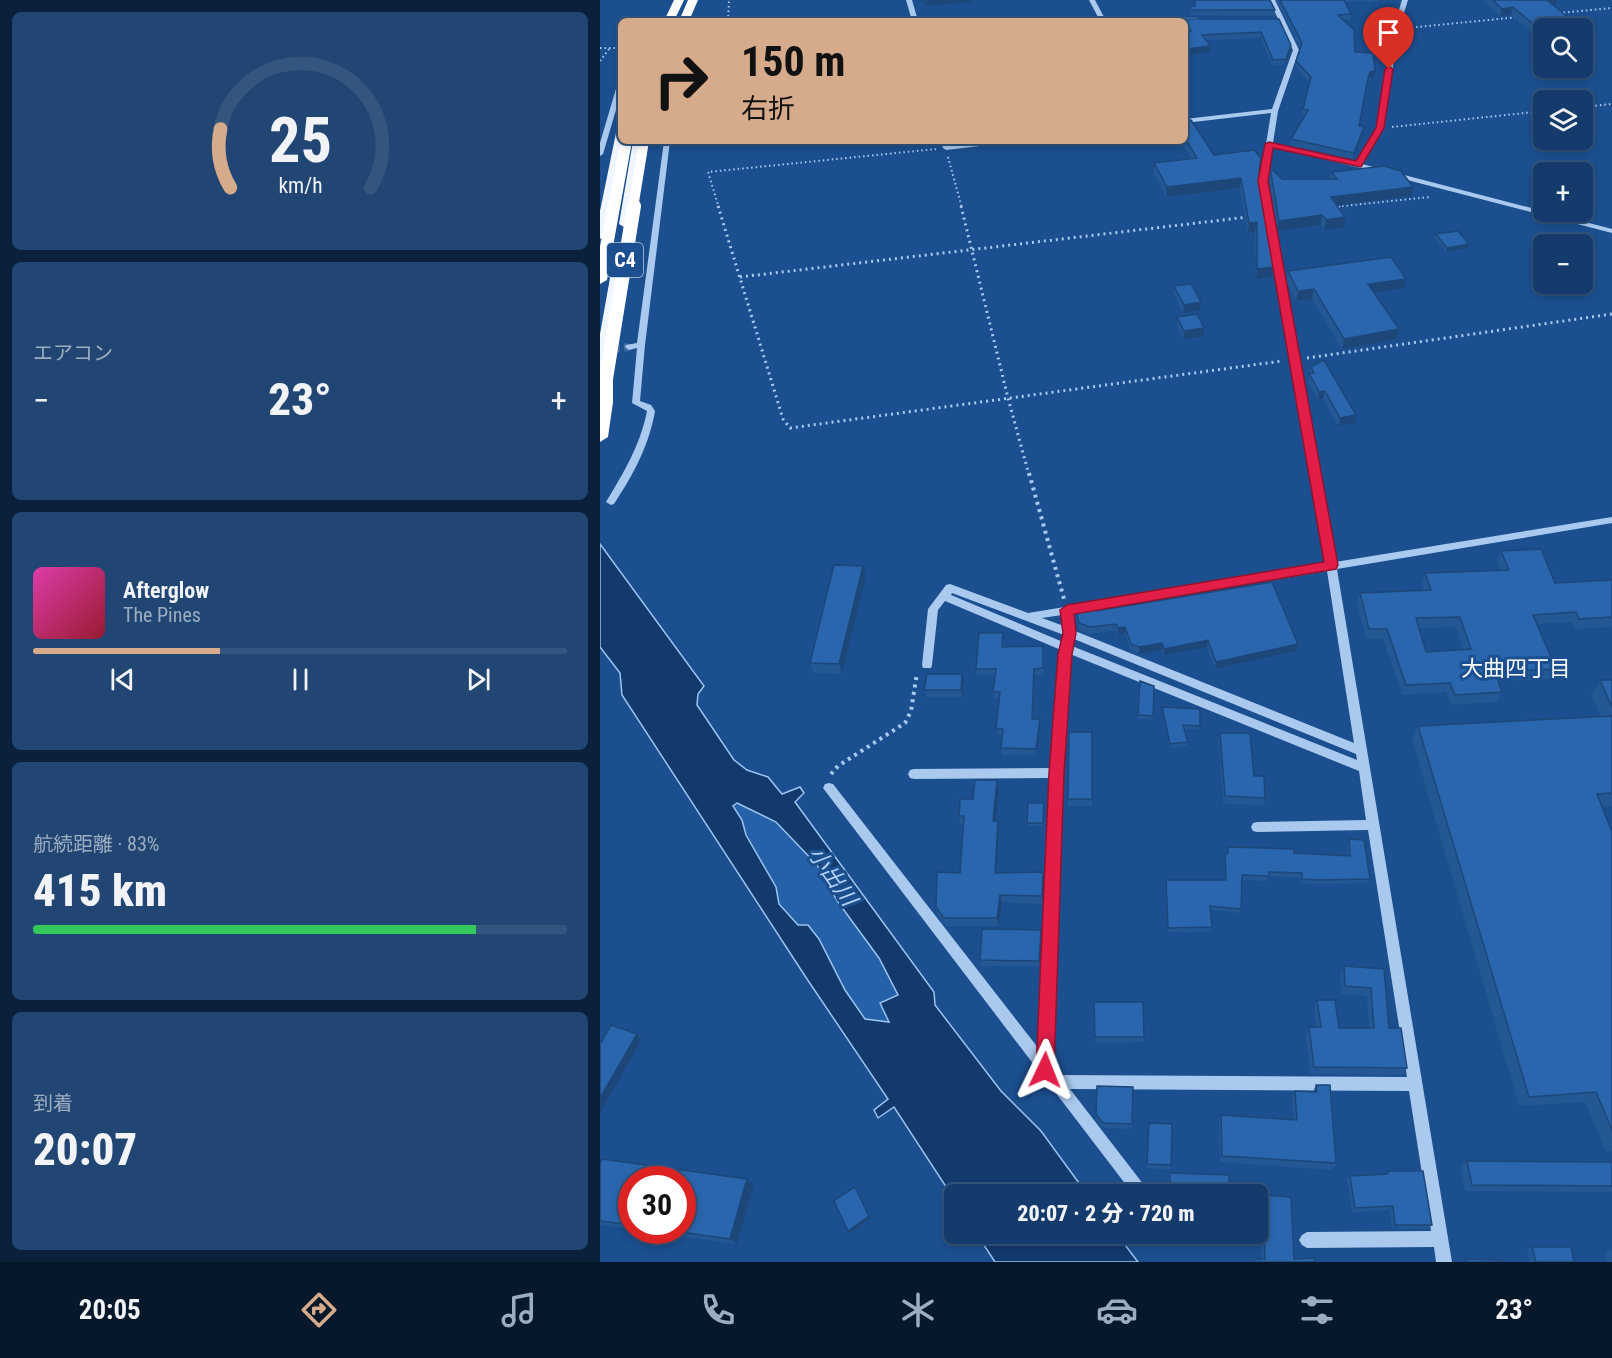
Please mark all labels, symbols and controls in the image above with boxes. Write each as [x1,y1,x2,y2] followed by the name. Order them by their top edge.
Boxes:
[1363,7,1414,69] pin
[1372,16,1405,49] icon: arrive
[1533,18,1593,294] map controls
[1533,18,1593,78] button: search
[741,37,846,86] text: 150 m
[642,42,720,120] icon: right
[1533,90,1593,150] button: layers
[741,93,795,125] text: 右折
[268,104,332,177] text: 25
[1533,162,1593,222] button: +
[278,173,322,198] text: km/h
[1533,234,1593,294] button: −
[607,243,643,277] road number: C4
[33,341,113,365] text: エアコン
[268,373,332,426] text: 23°
[33,381,50,420] text: −
[551,381,567,420] text: +
[123,578,209,603] text: Afterglow
[123,603,201,627] text: The Pines
[1461,656,1571,681] district label: 大曲四丁目
[106,663,139,696] icon: previous
[284,663,317,696] icon: pause
[462,663,495,696] icon: next
[33,832,159,856] text: 航続距離 · 83%
[803,842,863,912] water label: 小出川
[33,864,167,917] text: 415 km
[1013,1038,1077,1102] position arrow
[33,1091,73,1115] text: 到着
[33,1123,137,1176] text: 20:07
[618,1166,696,1244] speed limit sign: 30
[1017,1201,1195,1226] text: 20:07 · 2 分 · 720 m
[298,1289,340,1331] icon: directions
[498,1289,540,1331] icon: music
[697,1289,739,1331] icon: phone
[897,1289,939,1331] icon: climate
[1096,1289,1138,1331] icon: car
[1296,1289,1338,1331] icon: filters
[79,1294,141,1326] text: 20:05
[1495,1294,1533,1326] text: 23°

